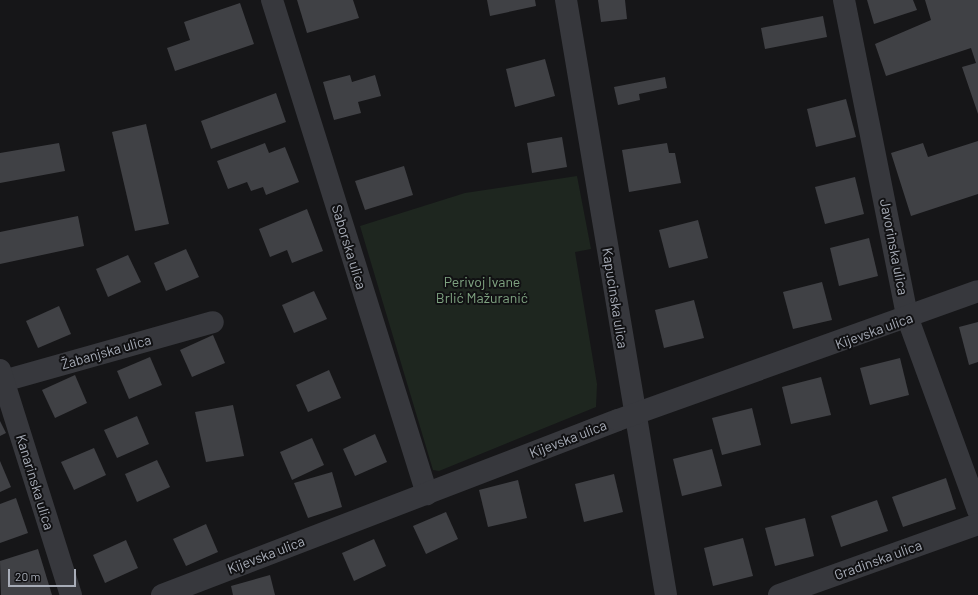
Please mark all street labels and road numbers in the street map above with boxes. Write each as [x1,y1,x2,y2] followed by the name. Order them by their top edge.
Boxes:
[876,197,912,297] street label: Javorinska ulica
[328,203,370,291] street label: Saborska ulica
[599,246,631,350] street label: Kapucinska ulica
[833,309,915,353] street label: Kijevska ulica
[59,331,153,373] street label: Žabanjska ulica
[527,417,609,461] street label: Kijevska ulica
[13,432,57,532] street label: Kanarinska ulica
[225,533,307,577] street label: Kijevska ulica
[832,536,924,584] street label: Gradinska ulica

